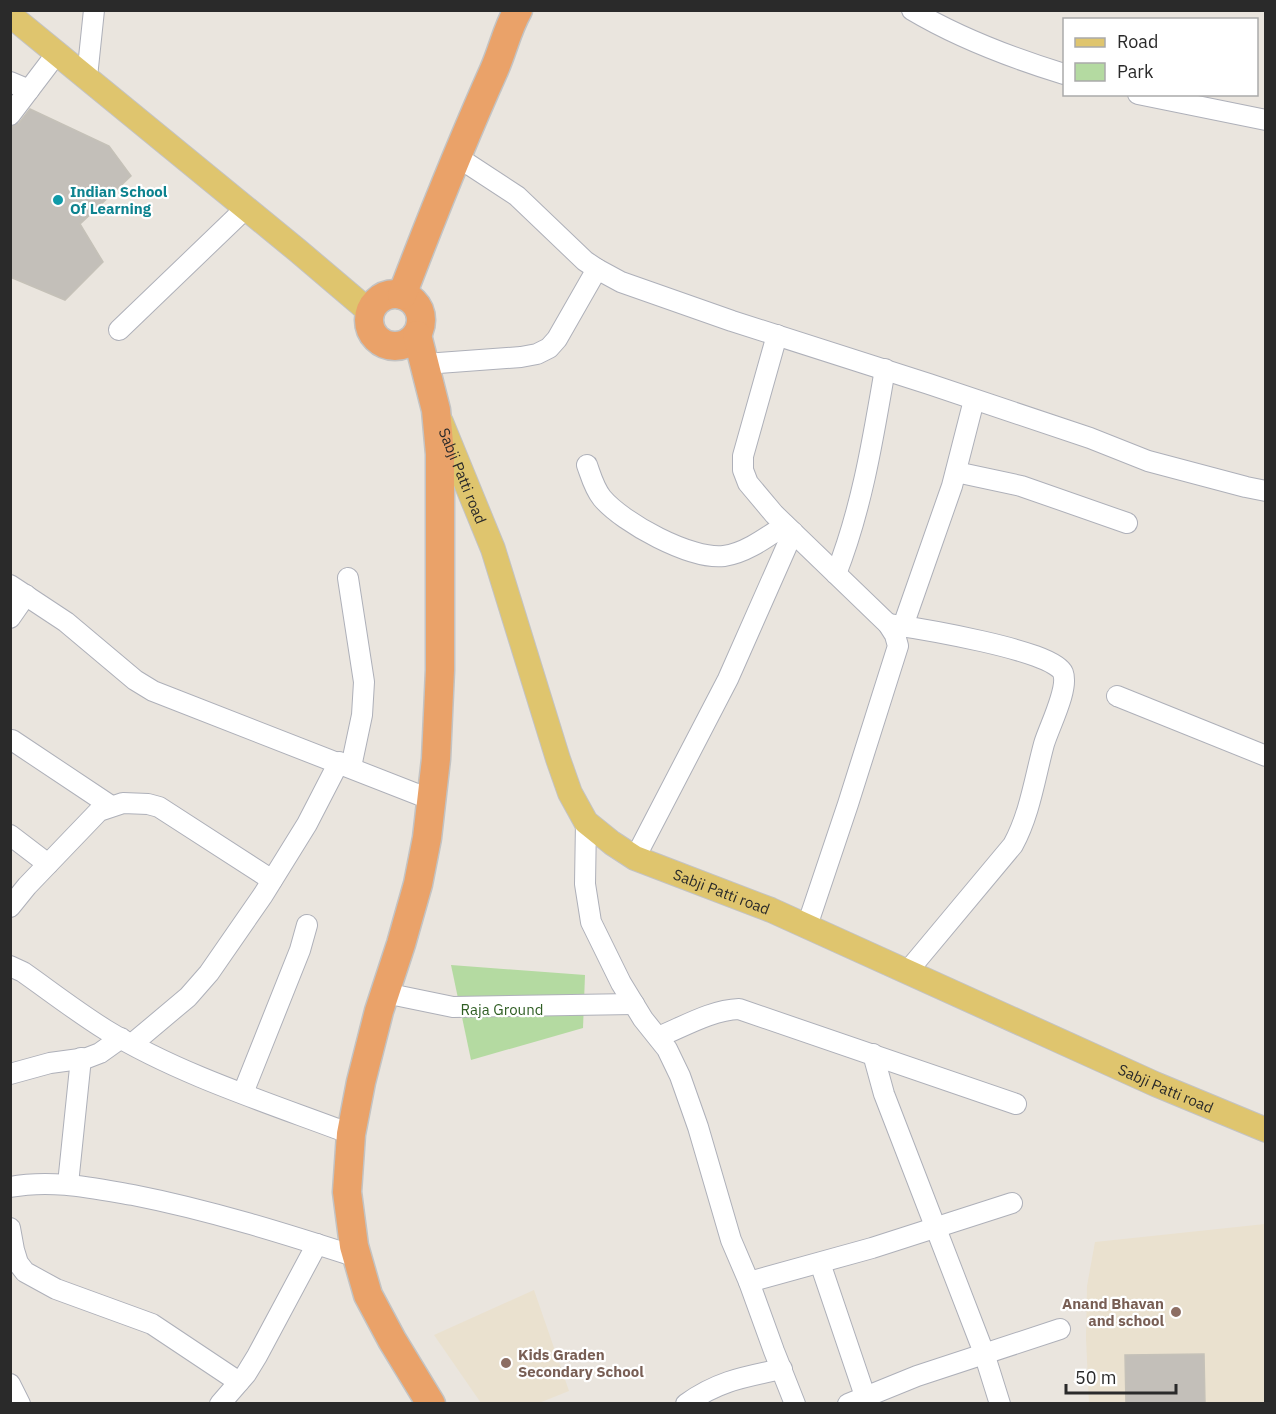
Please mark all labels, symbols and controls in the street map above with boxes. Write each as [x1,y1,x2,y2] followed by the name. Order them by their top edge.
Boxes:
[1063,18,1258,96] legend
[1117,30,1158,53] text: Road
[1117,60,1154,83] text: Park
[70,182,168,218] place label: Indian School Of Learning
[51,193,65,207] marker: Indian School Of Learning
[435,425,491,526] street label: Sabji Patti road
[671,864,773,918] street label: Sabji Patti road
[461,1000,543,1019] park label: Raja Ground
[1115,1059,1216,1117] street label: Sabji Patti road
[1062,1294,1164,1330] place label: Anand Bhavan and school
[1169,1305,1183,1319] marker: Anand Bhavan and school
[518,1345,644,1381] place label: Kids Graden Secondary School
[499,1356,513,1370] marker: Kids Graden Secondary School
[1066,1357,1176,1395] scale bar
[1075,1366,1117,1389] text: 50 m

